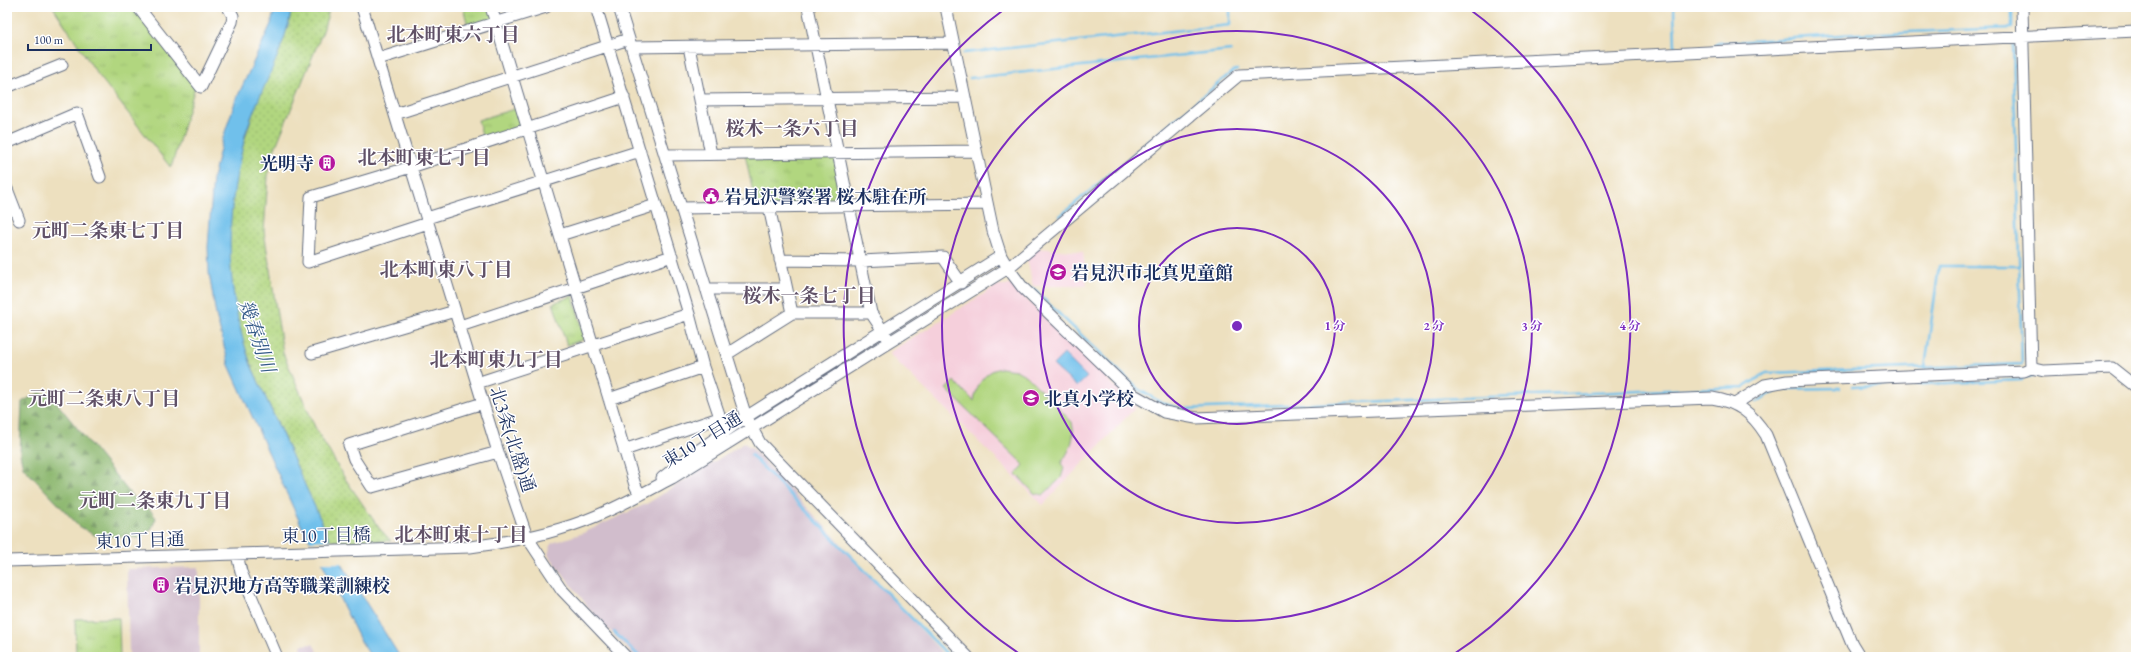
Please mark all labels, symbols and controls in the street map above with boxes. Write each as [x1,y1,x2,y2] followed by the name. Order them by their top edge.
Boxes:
[386,22,520,47] district label: 北本町東六丁目
[28,26,151,52] scale bar
[34,32,64,48] text: 100 m
[725,116,859,141] district label: 桜木一条六丁目
[357,145,491,170] district label: 北本町東七丁目
[260,152,314,175] place label: 光明寺
[317,153,337,173] building icon: 光明寺
[724,185,926,208] place label: 岩見沢警察署 桜木駐在所
[701,186,721,206] public building icon: 岩見沢警察署 桜木駐在所
[32,218,184,243] district label: 元町二条東七丁目
[379,257,513,282] district label: 北本町東八丁目
[1071,261,1233,284] place label: 岩見沢市北真児童館
[1048,262,1068,282] school or university icon: 岩見沢市北真児童館
[742,283,876,308] district label: 桜木一条七丁目
[233,296,282,378] water label: 幾春別川
[1324,318,1346,334] text: 1 分
[1423,318,1445,334] text: 2 分
[1521,318,1543,334] text: 3 分
[1619,318,1641,334] text: 4 分
[1230,319,1244,333] centre of rings
[429,347,563,372] district label: 北本町東九丁目
[485,383,541,495] street label: 北3条(北盛)通
[28,386,180,411] district label: 元町二条東八丁目
[1044,387,1134,410] place label: 北真小学校
[1021,388,1041,408] school or university icon: 北真小学校
[658,406,746,472] street label: 東10丁目通
[79,488,231,513] district label: 元町二条東九丁目
[394,522,528,547] district label: 北本町東十丁目
[281,523,371,547] street label: 東10丁目橋
[95,527,185,553] street label: 東10丁目通
[174,574,390,597] place label: 岩見沢地方高等職業訓練校
[151,575,171,595] building icon: 岩見沢地方高等職業訓練校

